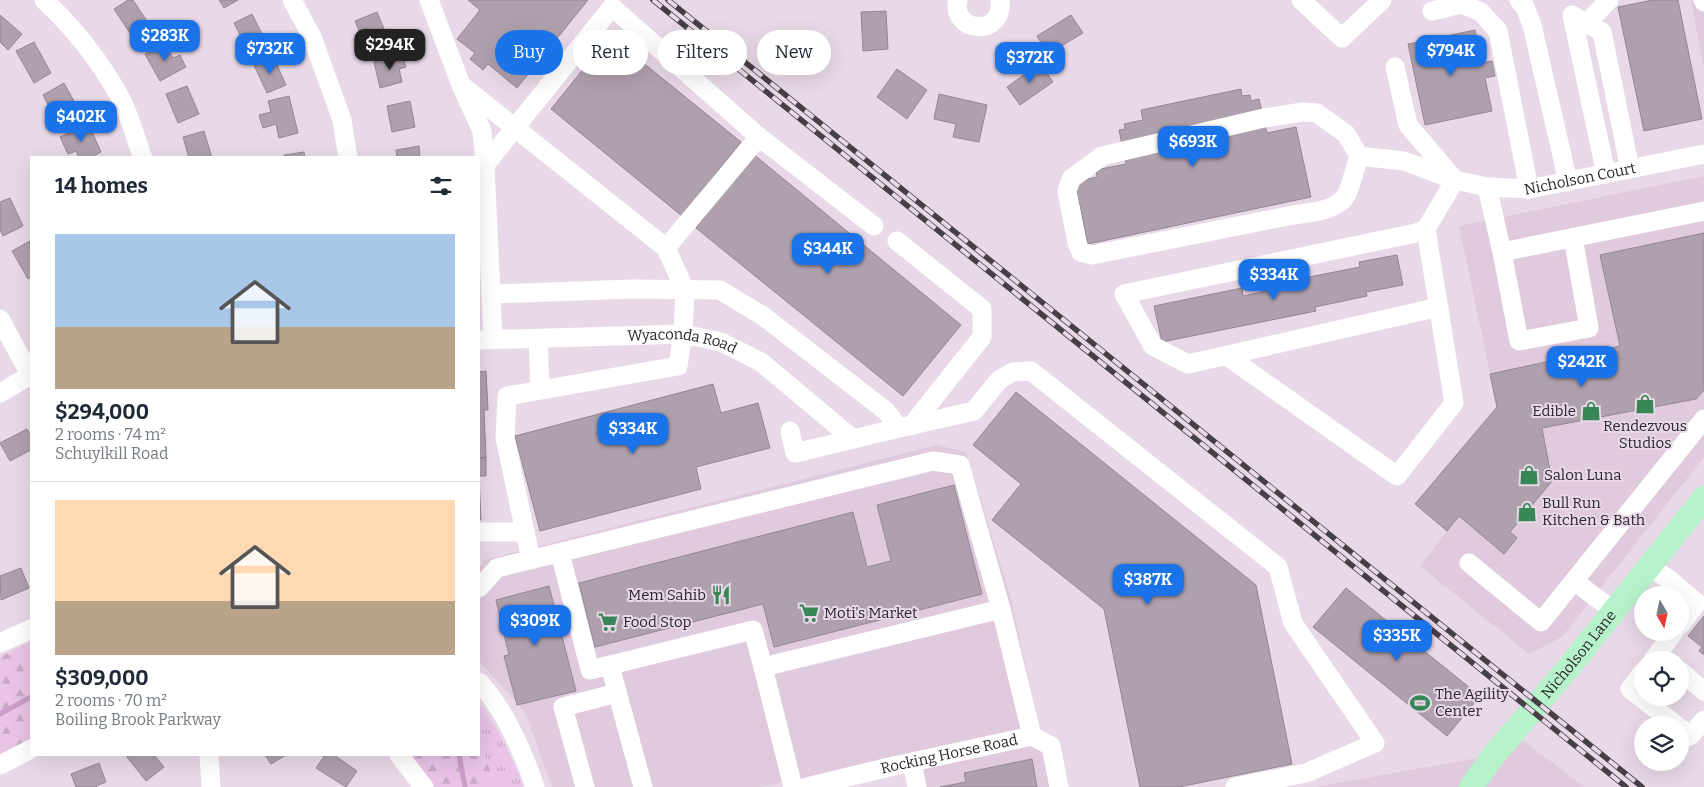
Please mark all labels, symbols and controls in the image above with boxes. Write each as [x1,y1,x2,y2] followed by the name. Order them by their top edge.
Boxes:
[130,20,200,62] pin: $283K
[141,26,189,45] text: $283K
[355,28,425,71] pin: $294K
[495,30,563,75] chip: Buy
[573,30,648,75] chip: Rent
[658,30,747,75] chip: Filters
[757,30,831,75] chip: New
[235,32,305,75] pin: $732K
[1416,34,1486,77] pin: $794K
[365,35,415,54] text: $294K
[246,39,294,58] text: $732K
[1427,41,1475,60] text: $794K
[995,42,1065,84] pin: $372K
[1006,48,1054,67] text: $372K
[46,100,116,143] pin: $402K
[56,107,106,126] text: $402K
[1158,126,1228,168] pin: $693K
[1169,132,1217,151] text: $693K
[1522,159,1638,199] street label: Nicholson Court
[427,172,455,200] icon: filters
[55,173,148,199] text: 14 homes
[793,232,863,275] pin: $344K
[803,239,853,258] text: $344K
[1239,258,1309,301] pin: $334K
[1249,265,1299,284] text: $334K
[210,267,300,357] icon: home
[627,325,740,358] street label: Wyaconda Road
[1547,346,1617,388] pin: $242K
[1558,352,1606,371] text: $242K
[1634,393,1656,415] shop icon: Rendezvous Studios
[55,399,149,425] text: $294,000
[1580,400,1602,422] shop icon: Edible
[1532,402,1576,420] place label: Edible
[598,412,668,455] pin: $334K
[1603,417,1687,452] place label: Rendezvous Studios
[608,419,658,438] text: $334K
[55,425,166,444] text: 2 rooms · 74 m²
[55,444,168,463] text: Schuylkill Road
[1518,464,1540,486] shop icon: Salon Luna
[1544,466,1621,484] place label: Salon Luna
[1542,494,1646,529] place label: Bull Run Kitchen & Bath
[1516,501,1538,523] shop icon: Bull Run Kitchen & Bath
[210,532,300,622] icon: home
[1113,564,1183,606] pin: $387K
[1124,570,1172,589] text: $387K
[710,584,732,606] restaurant icon: Mem Sahib
[628,586,706,604] place label: Mem Sahib
[1634,586,1689,641] north arrow
[1634,586,1689,771] map controls
[798,602,820,624] supermarket icon: Moti's Market
[500,604,570,647] pin: $309K
[824,604,918,622] place label: Moti's Market
[1537,607,1620,702] street label: Nicholson Lane
[510,611,560,630] text: $309K
[597,611,619,633] supermarket icon: Food Stop
[623,613,692,631] place label: Food Stop
[1362,620,1432,662] pin: $335K
[1373,626,1421,645] text: $335K
[1634,651,1689,706] button: locate
[55,665,149,691] text: $309,000
[1435,685,1509,720] place label: The Agility Center
[55,691,167,710] text: 2 rooms · 70 m²
[1409,692,1431,714] sports icon: The Agility Center
[55,710,221,729] text: Boiling Brook Parkway
[1634,716,1689,771] button: layers
[879,730,1019,778] street label: Rocking Horse Road

